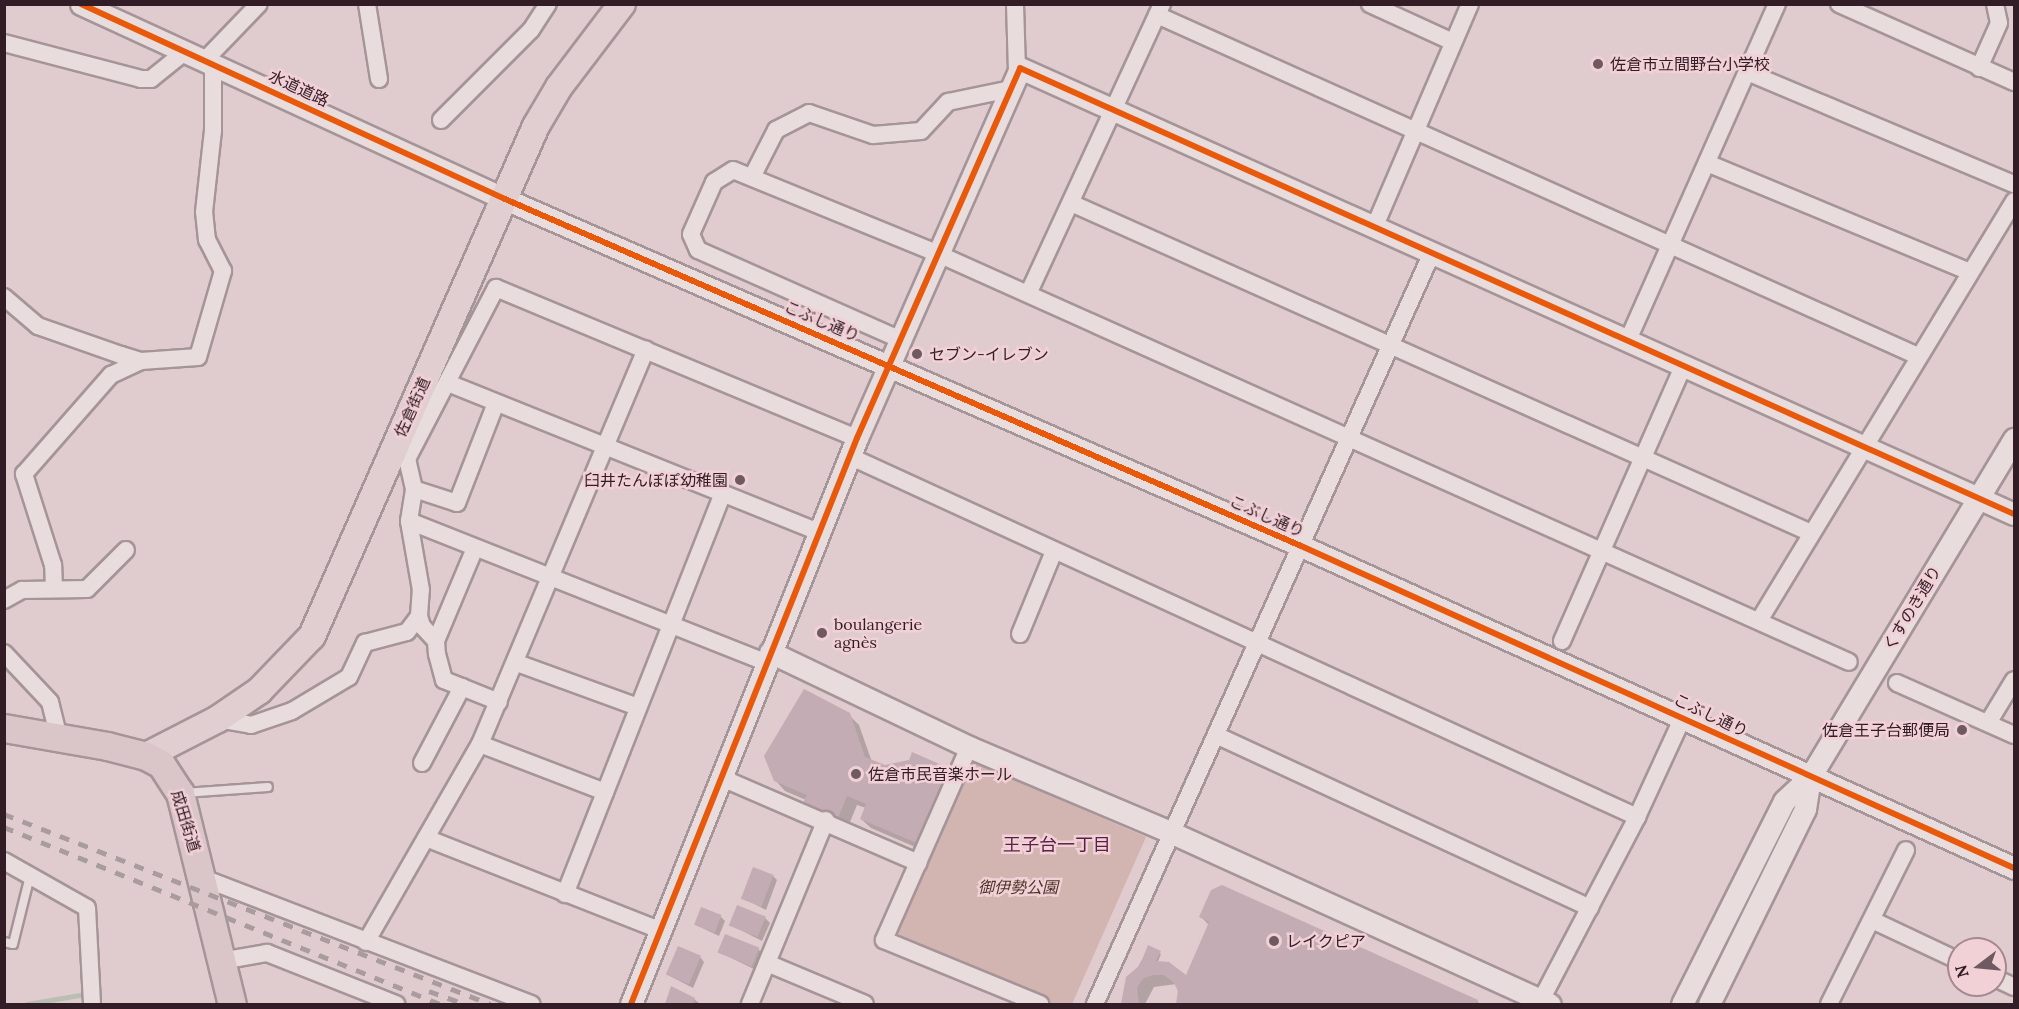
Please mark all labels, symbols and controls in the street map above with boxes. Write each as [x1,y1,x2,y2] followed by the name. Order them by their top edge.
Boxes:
[1610,54,1770,74] place label: 佐倉市立間野台小学校
[1591,57,1605,71] marker: 佐倉市立間野台小学校
[266,66,332,110] street label: 水道道路
[781,297,863,345] street label: こぶし通り
[929,344,1049,364] place label: セブン-イレブン
[910,347,924,361] marker: セブン-イレブン
[390,374,434,440] street label: 佐倉街道
[584,470,728,490] place label: 臼井たんぽぽ幼稚園
[733,473,747,487] marker: 臼井たんぽぽ幼稚園
[1227,491,1307,541] street label: こぶし通り
[1879,562,1945,654] street label: くすのき通り
[834,614,922,652] place label: boulangerie agnès
[815,626,829,640] marker: boulangerie agnès
[1671,689,1751,741] street label: こぶし通り
[1822,720,1950,740] place label: 佐倉王子台郵便局
[1955,723,1969,737] marker: 佐倉王子台郵便局
[868,764,1012,784] place label: 佐倉市民音楽ホール
[849,767,863,781] marker: 佐倉市民音楽ホール
[167,788,205,854] street label: 成田街道
[1003,834,1111,856] district label: 王子台一丁目
[978,877,1058,897] park label: 御伊勢公園
[1286,931,1366,951] place label: レイクピア
[1267,934,1281,948] marker: レイクピア
[1947,937,2007,997] north arrow
[1950,963,1973,980] text: N

